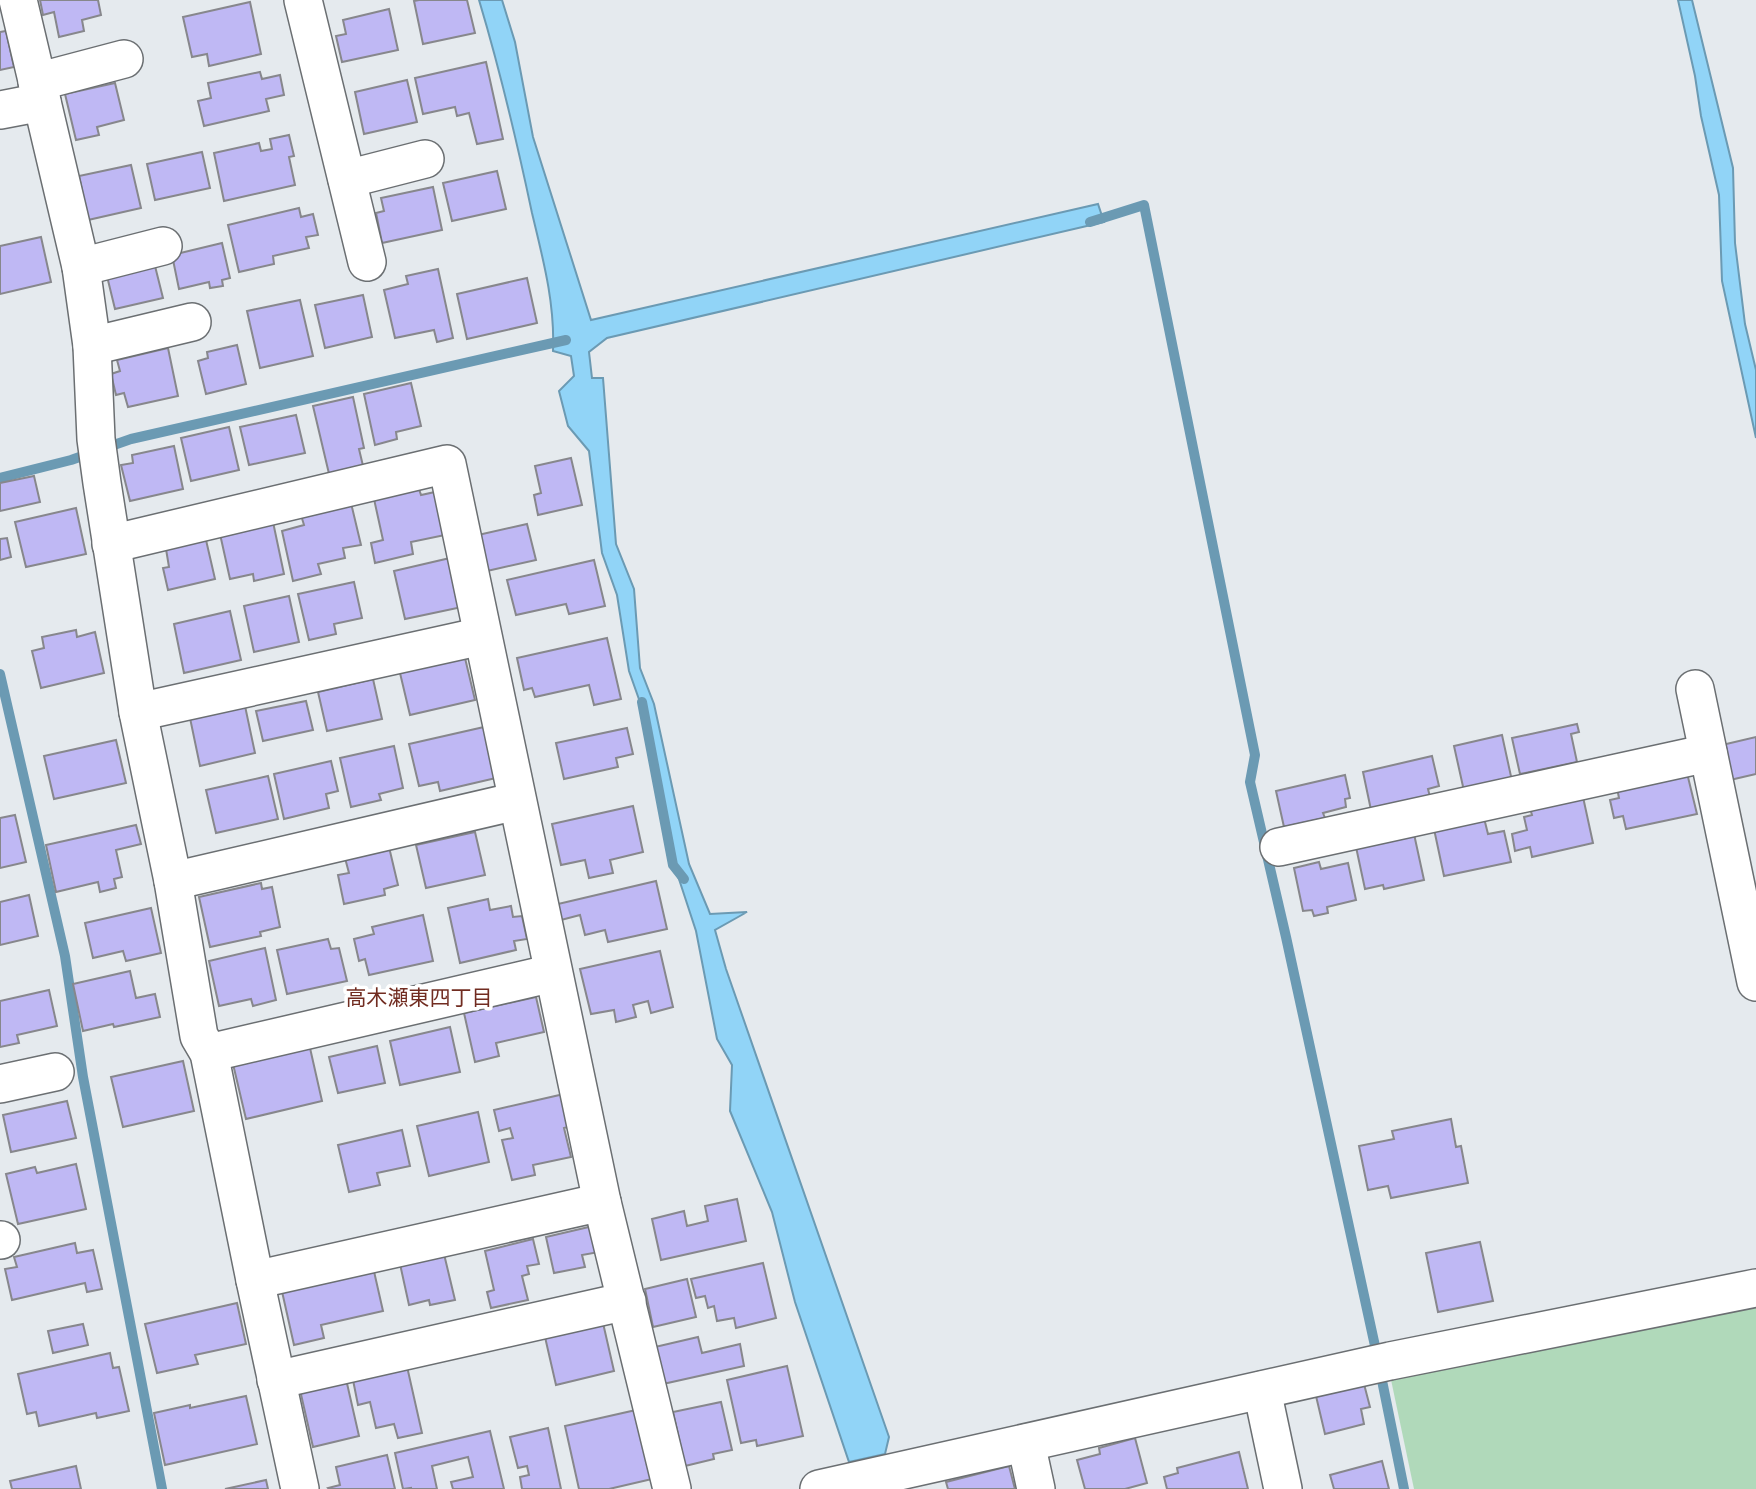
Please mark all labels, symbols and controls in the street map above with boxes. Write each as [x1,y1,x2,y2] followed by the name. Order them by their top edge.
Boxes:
[346,985,493,1009] district label: 高木瀬東四丁目

